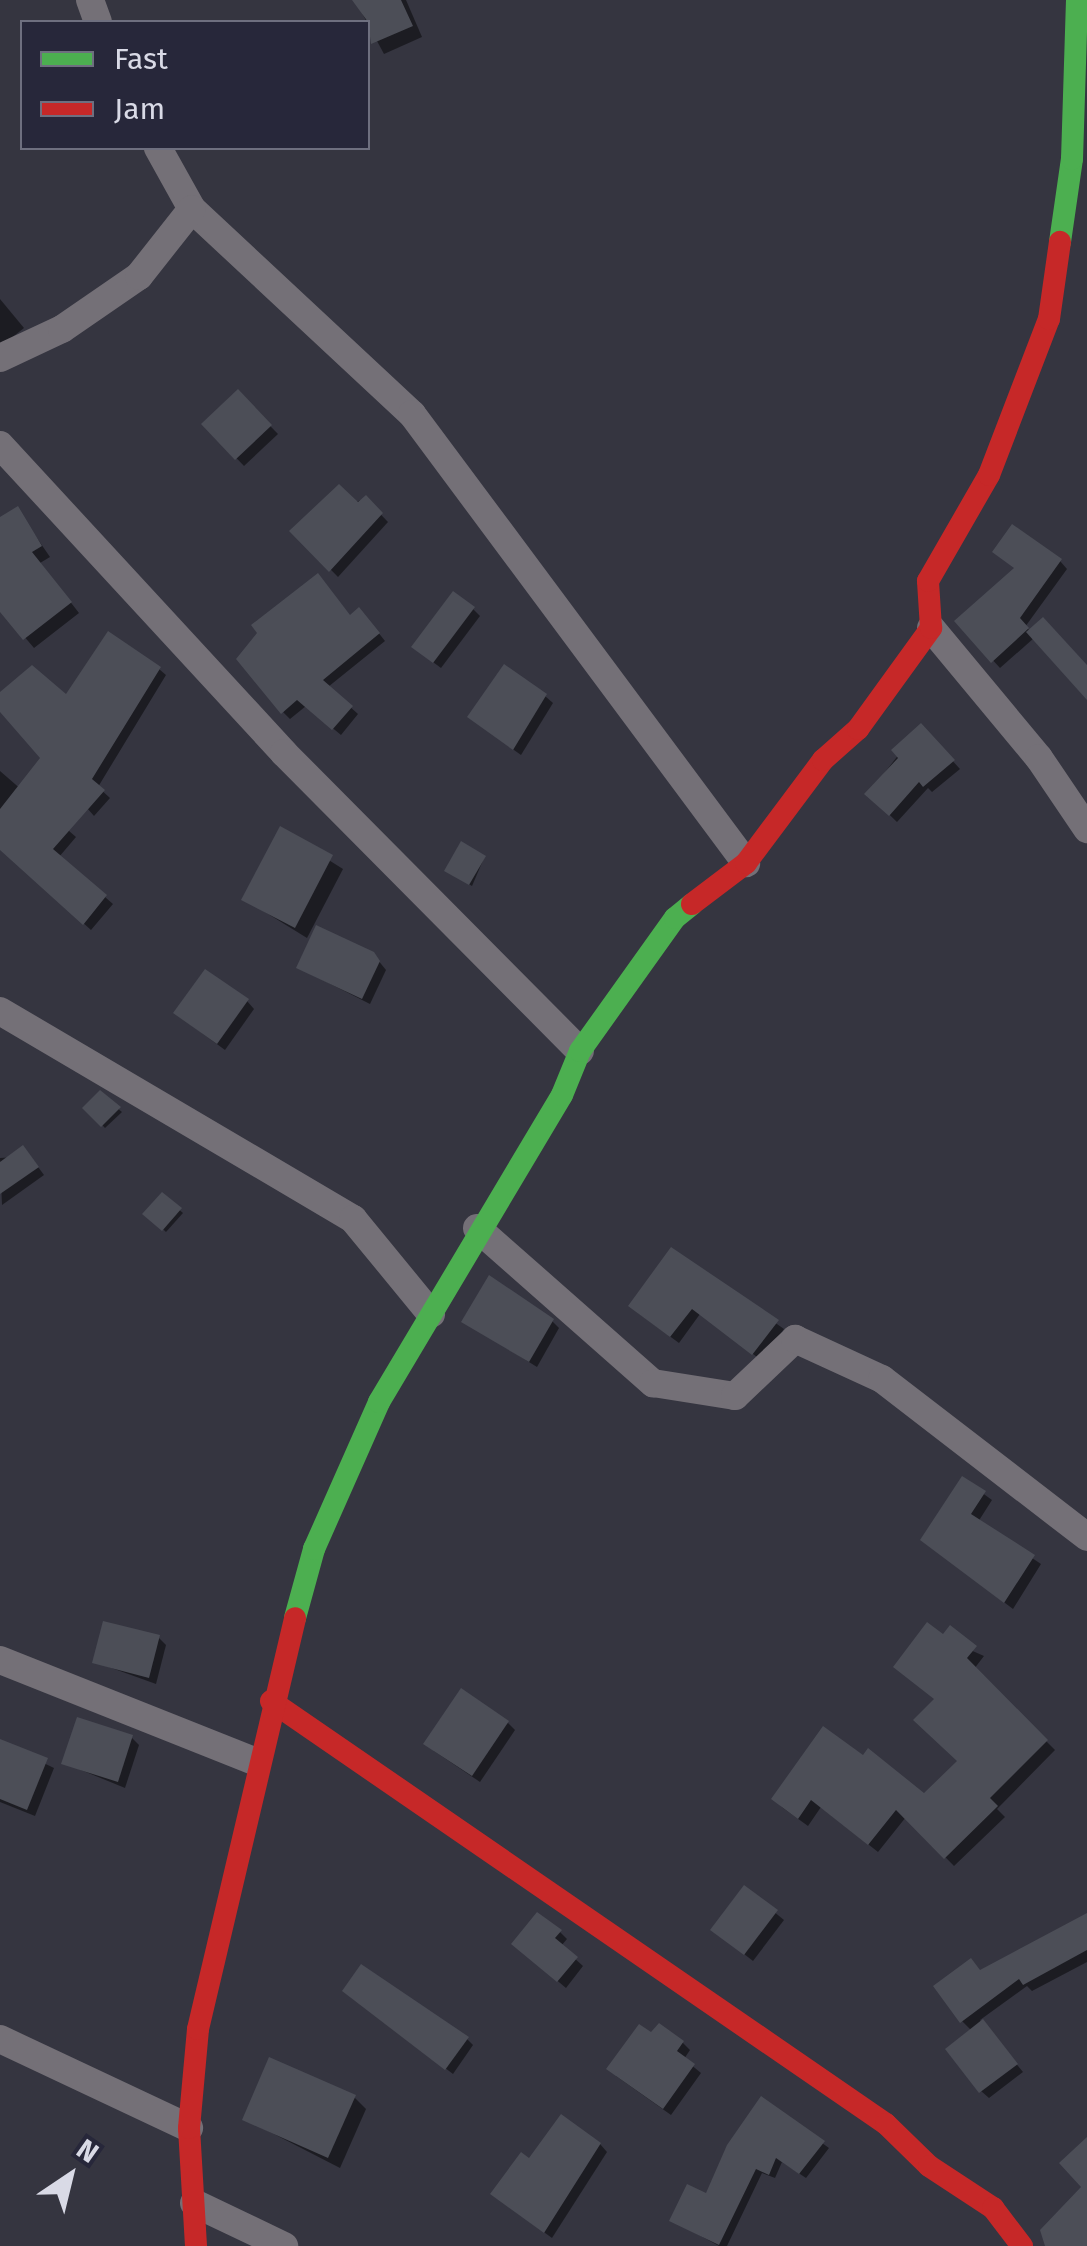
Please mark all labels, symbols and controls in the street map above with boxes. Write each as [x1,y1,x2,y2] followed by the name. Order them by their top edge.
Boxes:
[20,20,370,150] legend
[114,41,168,77] text: Fast
[114,91,165,127] text: Jam
[20,2126,120,2226] north arrow
[70,2132,105,2170] text: N

